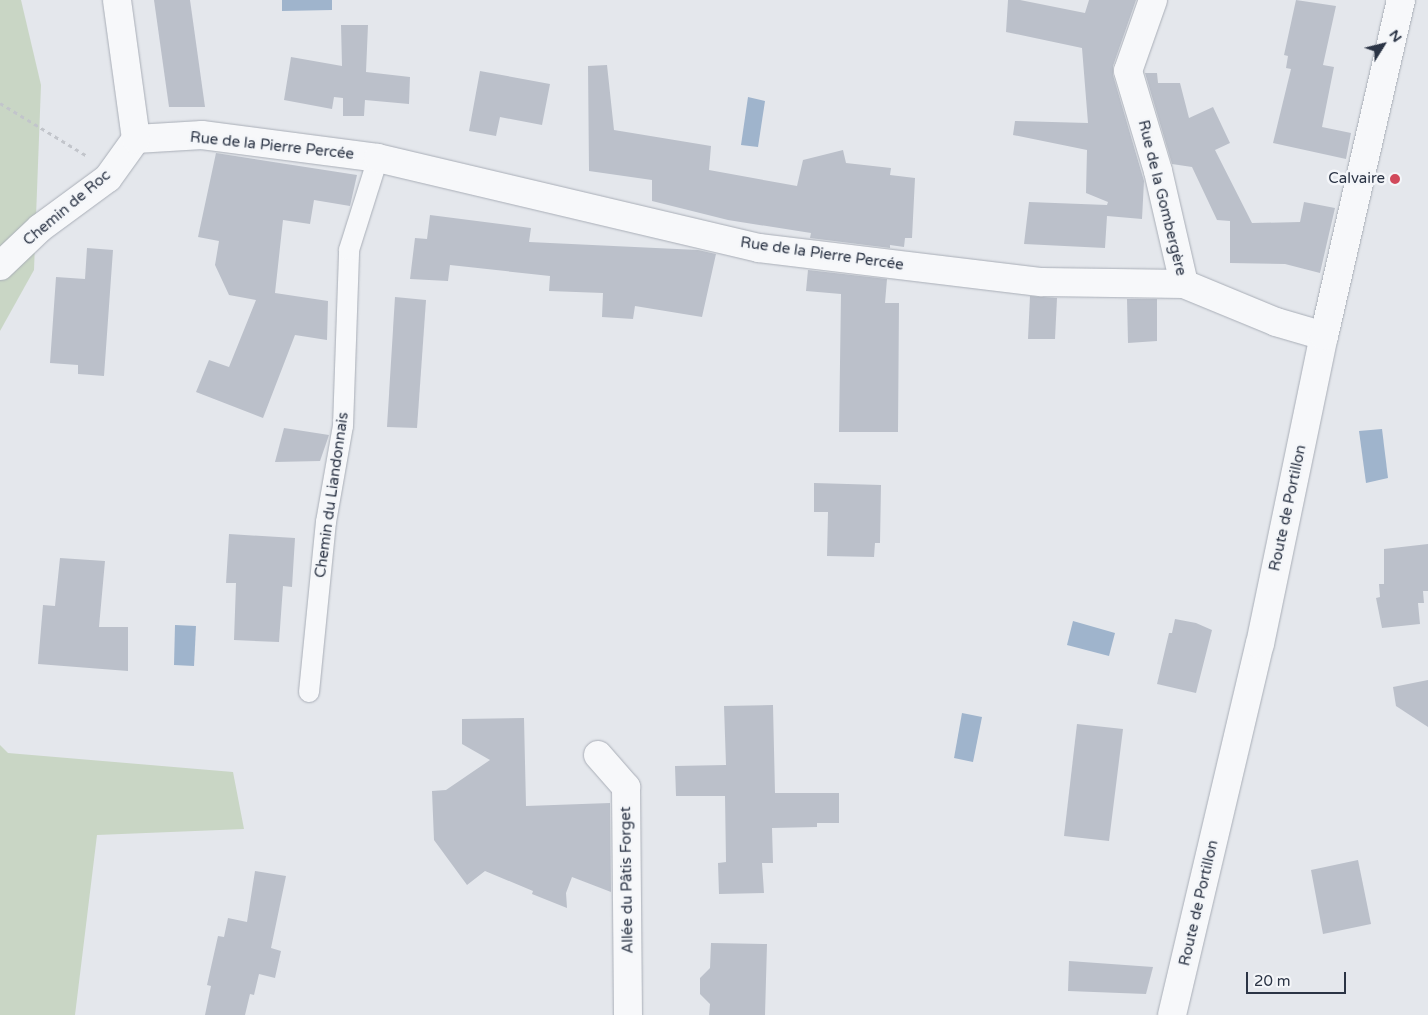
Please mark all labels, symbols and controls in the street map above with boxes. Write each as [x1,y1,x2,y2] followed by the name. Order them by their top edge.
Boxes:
[1358,20,1408,70] north arrow
[1385,26,1406,45] text: N
[1134,118,1190,278] street label: Rue de la Gombergère
[189,128,355,164] street label: Rue de la Pierre Percée
[20,166,114,250] street label: Chemin de Roc
[1328,170,1385,188] place label: Calvaire
[1389,173,1401,185] marker: Calvaire
[739,234,905,274] street label: Rue de la Pierre Percée
[311,411,353,579] street label: Chemin du Liandonnais
[1266,443,1310,573] street label: Route de Portillon
[617,806,637,954] street label: Allée du Pâtis Forget
[1176,838,1222,968] street label: Route de Portillon
[1248,962,1348,994] scale bar
[1254,972,1291,990] text: 20 m

